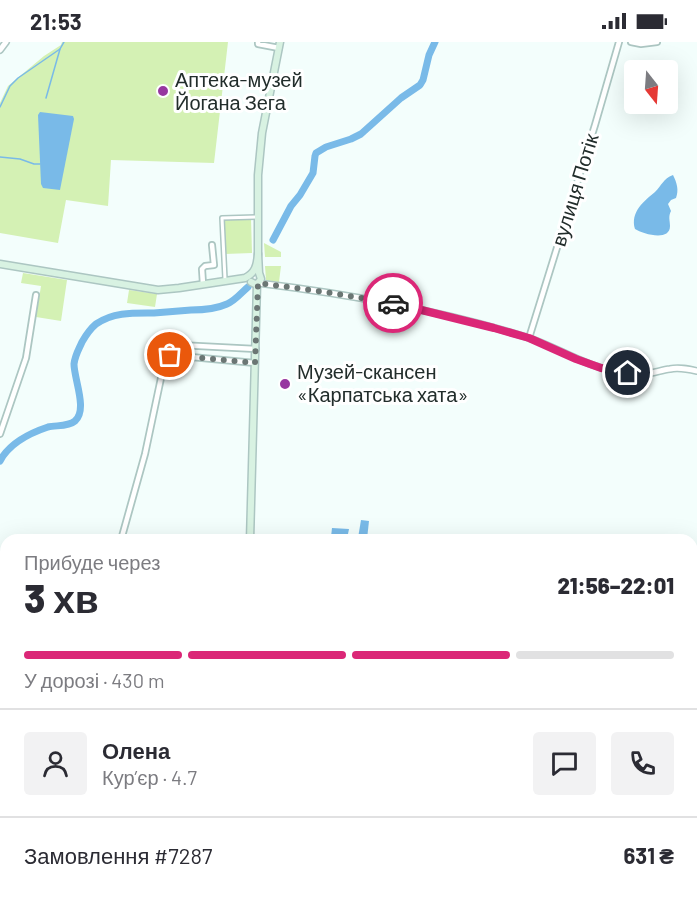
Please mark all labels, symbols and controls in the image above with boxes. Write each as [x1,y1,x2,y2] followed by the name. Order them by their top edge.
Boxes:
[30,8,82,34] text: 21:53
[624,60,678,114] north arrow
[624,60,678,114] map controls
[175,67,303,114] place label: Аптека-музей Йогана Зега
[156,84,170,98] marker: Аптека-музей Йогана Зега
[546,130,603,249] street label: вулиця Потік
[363,273,423,333] courier
[377,287,410,320] icon: car
[144,329,195,380] pin
[153,338,186,371] icon: bag
[602,347,653,398] pin
[611,356,644,389] icon: home
[297,359,468,406] place label: Музей-скансен «Карпатська хата»
[278,377,292,391] marker: Музей-скансен «Карпатська хата»
[24,550,160,574] text: Прибуде через
[557,572,674,598] text: 21:56–22:01
[24,574,99,621] text: 3 хв
[24,668,165,692] text: У дорозі · 430 m
[24,732,87,795] button: person
[533,732,596,795] button: chat
[611,732,674,795] button: phone
[102,737,170,763] text: Олена
[102,765,197,789] text: Кур’єр · 4.7
[24,842,212,868] text: Замовлення #7287
[624,842,674,868] text: 631 ₴

